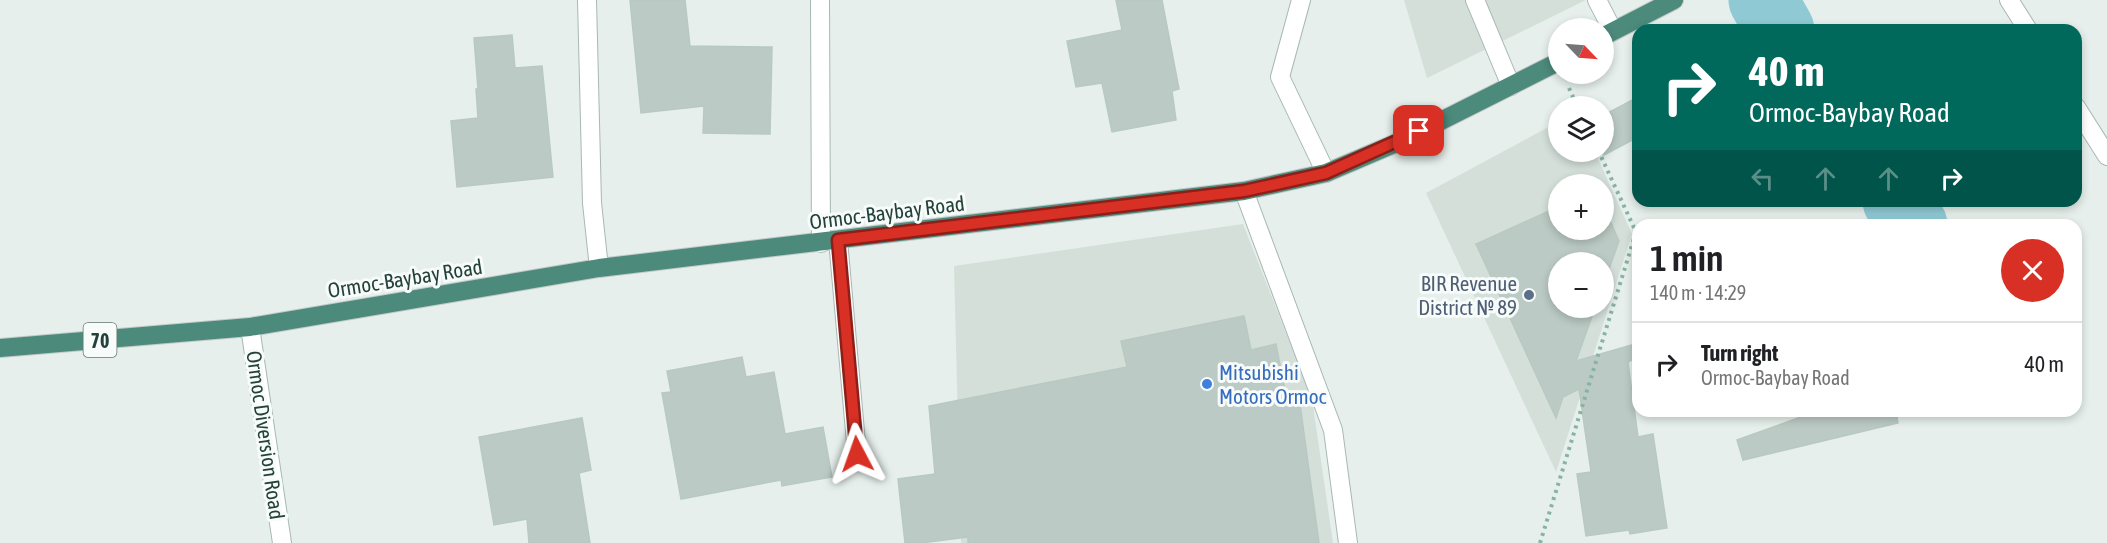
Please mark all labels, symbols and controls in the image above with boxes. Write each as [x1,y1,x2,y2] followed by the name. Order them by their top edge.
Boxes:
[1548,18,1614,84] north arrow
[1548,18,1614,318] map controls
[1749,47,1824,95] text: 40 m
[1650,48,1728,126] icon: right
[1548,96,1614,162] button: layers
[1749,97,1950,128] text: Ormoc-Baybay Road
[1393,105,1444,156] pin
[1402,114,1435,147] icon: arrive
[1746,162,1779,195] icon: left
[1809,162,1842,195] icon: ahead
[1872,162,1905,195] icon: ahead
[1935,162,1968,195] icon: right
[1548,174,1614,240] button: +
[808,191,966,233] street label: Ormoc-Baybay Road
[1650,237,1724,279] text: 1 min
[2001,239,2064,302] button: close
[1548,252,1614,318] button: −
[326,254,484,302] street label: Ormoc-Baybay Road
[1418,271,1517,319] place label: BIR Revenue District № 89
[1650,281,1746,304] text: 140 m · 14:29
[1522,288,1536,302] marker: BIR Revenue District № 89
[84,323,116,357] road number: 70
[1701,340,1778,366] text: Turn right
[1650,348,1683,381] icon: right
[242,349,290,521] street label: Ormoc Diversion Road
[2024,351,2064,377] text: 40 m
[1219,360,1327,408] place label: Mitsubishi Motors Ormoc
[1701,366,1850,389] text: Ormoc-Baybay Road
[1200,377,1214,391] marker: Mitsubishi Motors Ormoc
[825,422,889,486] position arrow

